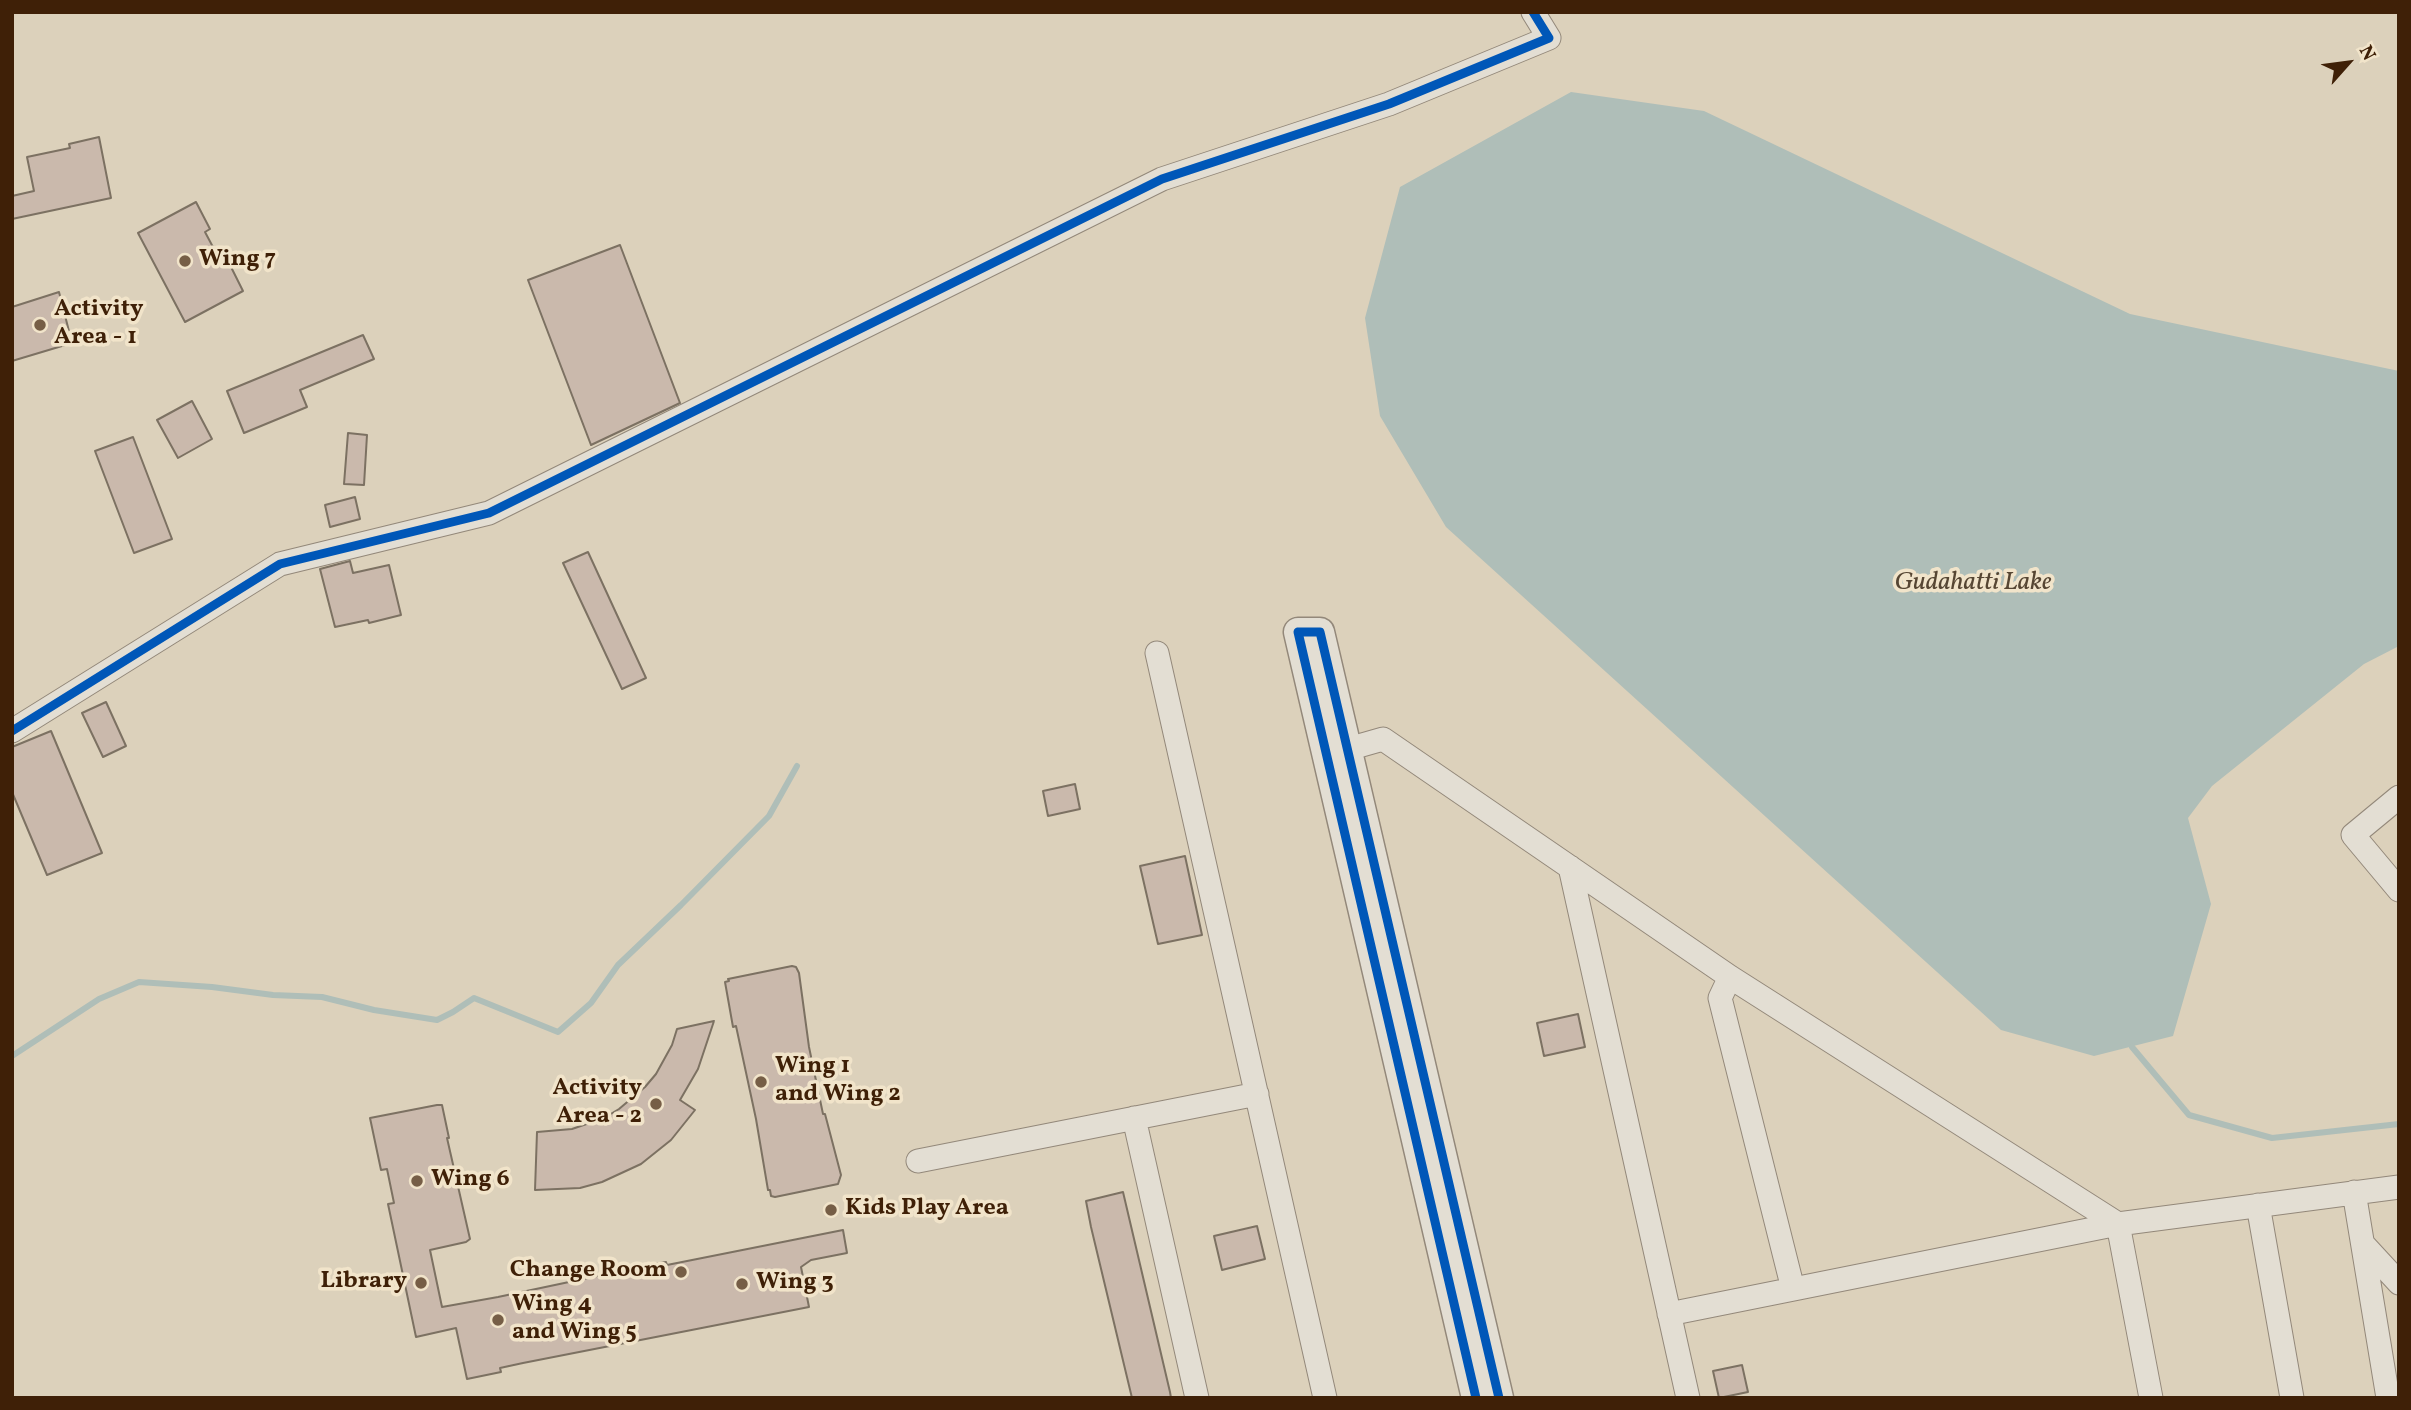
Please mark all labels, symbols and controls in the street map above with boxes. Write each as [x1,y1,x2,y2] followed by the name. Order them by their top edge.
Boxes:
[2313,28,2383,98] north arrow
[2352,41,2381,65] text: N
[199,247,276,275] place label: Wing 7
[177,253,193,269] marker: Wing 7
[54,297,143,353] place label: Activity Area - 1
[32,317,48,333] marker: Activity Area - 1
[1894,568,2052,600] water label: Gudahatti Lake
[775,1054,901,1110] place label: Wing 1 and Wing 2
[753,1074,769,1090] marker: Wing 1 and Wing 2
[553,1076,642,1132] place label: Activity Area - 2
[648,1096,664,1112] marker: Activity Area - 2
[431,1167,510,1195] place label: Wing 6
[409,1173,425,1189] marker: Wing 6
[845,1196,1009,1224] place label: Kids Play Area
[823,1202,839,1218] marker: Kids Play Area
[510,1258,667,1286] place label: Change Room
[673,1264,689,1280] marker: Change Room
[320,1269,407,1297] place label: Library
[756,1270,834,1298] place label: Wing 3
[413,1275,429,1291] marker: Library
[734,1276,750,1292] marker: Wing 3
[512,1292,637,1348] place label: Wing 4 and Wing 5
[490,1312,506,1328] marker: Wing 4 and Wing 5

